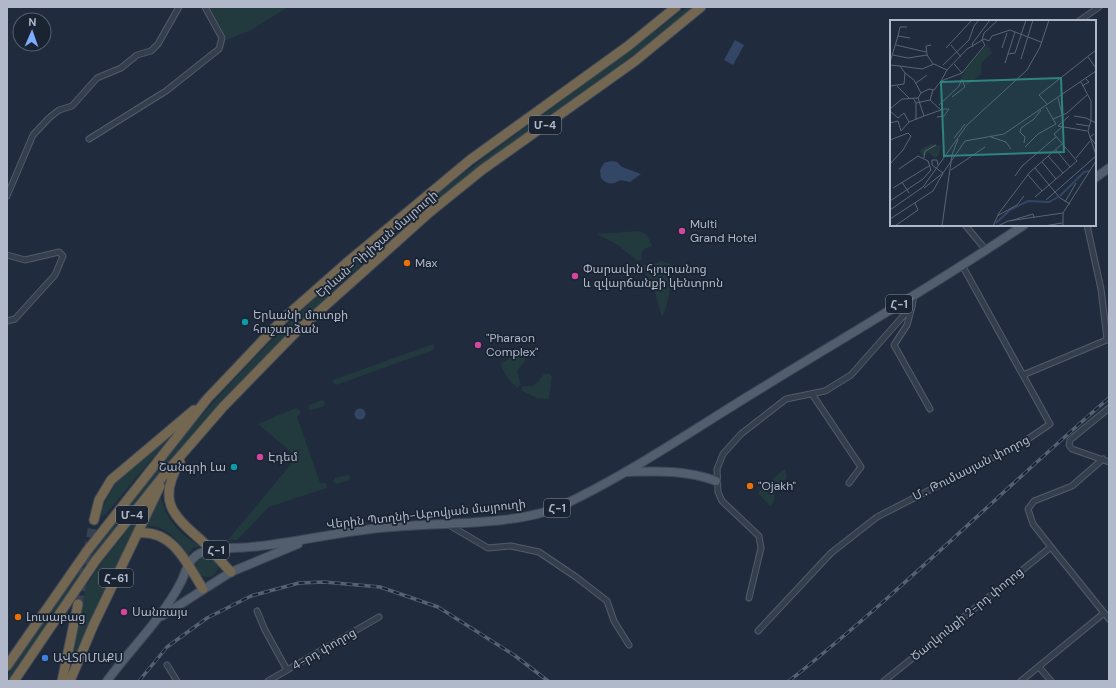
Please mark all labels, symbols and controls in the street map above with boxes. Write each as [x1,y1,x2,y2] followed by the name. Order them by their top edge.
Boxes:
[12,12,52,52] north arrow
[28,15,37,29] text: N
[890,20,1096,226] inset map
[529,116,561,134] road number: Մ-4
[313,187,441,301] street label: Երևան-Դիլիջան մայրուղի
[690,216,757,246] place label: Multi Grand Hotel
[677,226,687,236] marker: Multi Grand Hotel
[415,255,438,271] place label: Max
[402,258,412,268] marker: Max
[583,261,723,291] place label: Փարավոն հյուրանոց և զվարճանքի կենտրոն
[570,271,580,281] marker: Փարավոն հյուրանոց և զվարճանքի կենտրոն
[886,295,912,313] road number: Հ-1
[253,307,348,337] place label: Երևանի մուտքի հուշարձան
[240,317,250,327] marker: Երևանի մուտքի հուշարձան
[486,330,539,360] place label: "Pharaon Complex"
[473,340,483,350] marker: "Pharaon Complex"
[910,432,1032,504] street label: Մ․ Թումասյան փողոց
[268,449,298,465] place label: Էդեմ
[255,452,265,462] marker: Էդեմ
[159,459,226,475] place label: Շանգրի Լա
[229,462,239,472] marker: Շանգրի Լա
[758,478,797,494] place label: "Ojakh"
[745,481,755,491] marker: "Ojakh"
[325,496,527,532] street label: Վերին Պտղնի-Աբովյան մայրուղի
[544,499,570,517] road number: Հ-1
[116,506,148,524] road number: Մ-4
[203,541,229,559] road number: Հ-1
[907,564,1027,664] street label: Ծաղկունքի 2-րդ փողոց
[99,569,133,587] road number: Հ-61
[132,604,188,620] place label: Սանռայս
[119,607,129,617] marker: Սանռայս
[26,609,85,625] place label: Լուսաբաց
[13,612,23,622] marker: Լուսաբաց
[289,624,359,674] street label: 4-րդ փողոց
[53,650,123,666] place label: ԱՎՏՈՄԱՔՍ
[40,653,50,663] marker: ԱՎՏՈՄԱՔՍ

